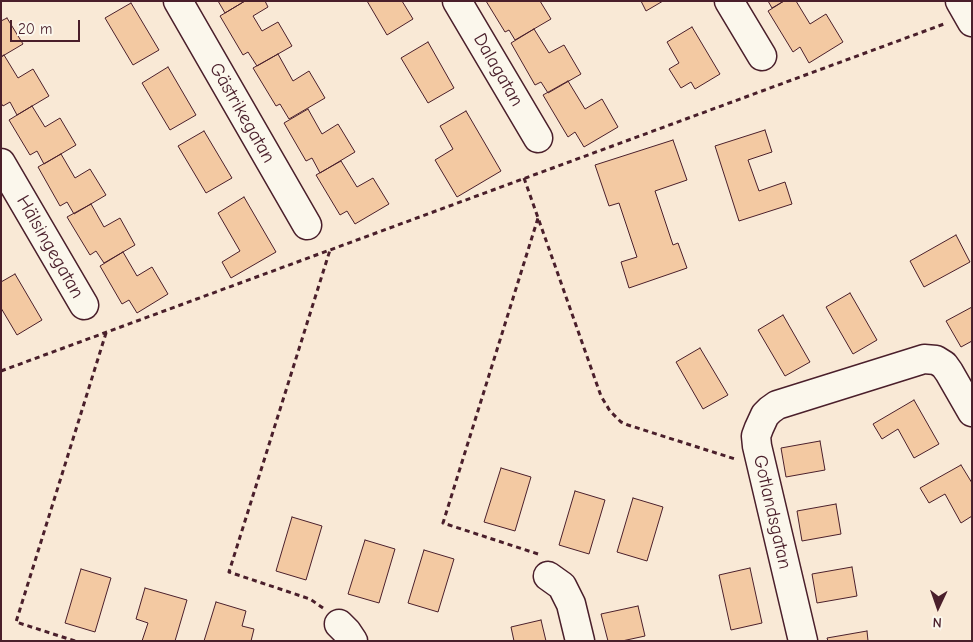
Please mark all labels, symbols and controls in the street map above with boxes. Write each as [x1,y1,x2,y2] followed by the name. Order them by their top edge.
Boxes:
[12,10,82,42] scale bar
[18,20,52,38] text: 20 m
[468,29,528,111] street label: Dalagatan
[204,59,280,167] street label: Gästrikegatan
[11,191,89,303] street label: Hälsingegatan
[748,453,796,571] street label: Gotlandsgatan
[913,582,963,632] north arrow
[932,614,942,631] text: N

